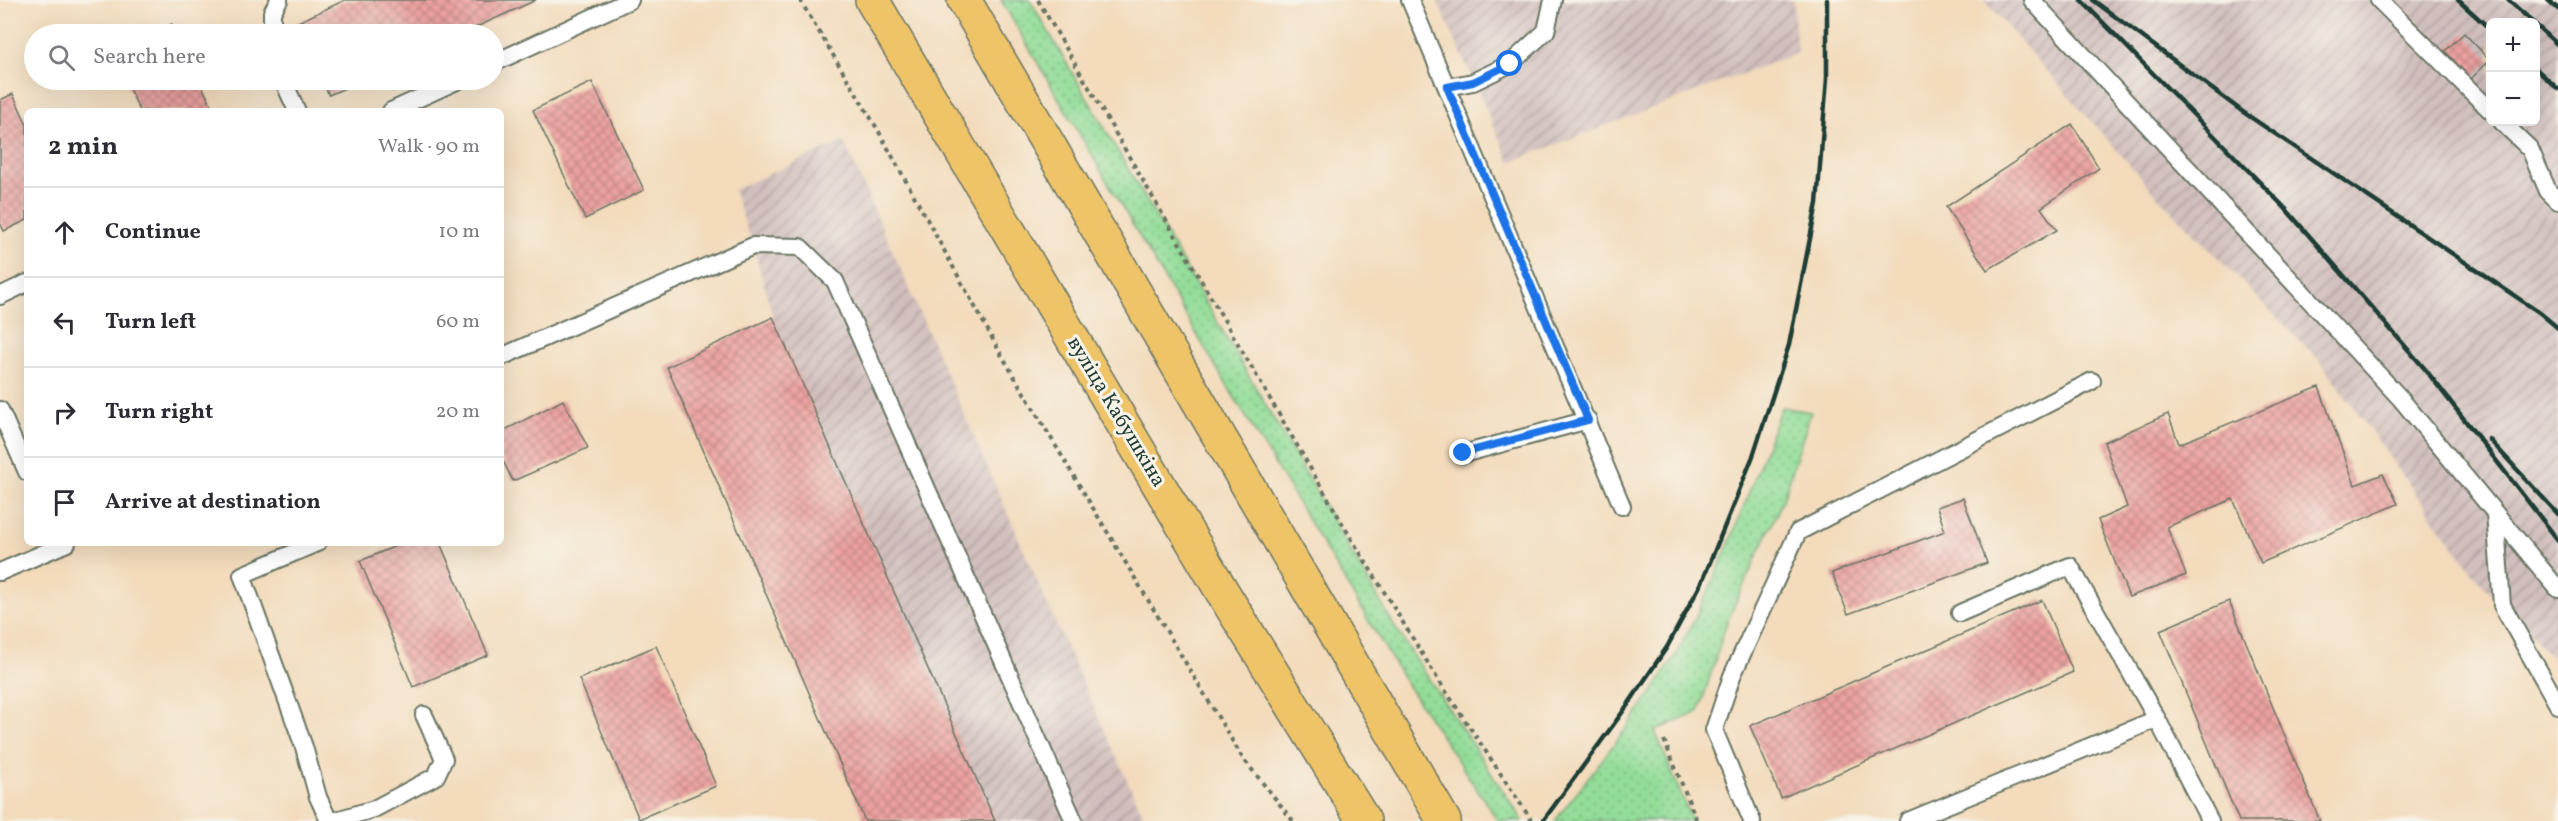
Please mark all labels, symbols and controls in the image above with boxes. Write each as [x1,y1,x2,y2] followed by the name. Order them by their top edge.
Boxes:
[2486,18,2540,126] map controls
[2486,18,2540,72] button: +
[24,24,504,90] search box
[45,41,78,74] icon: search
[93,42,206,73] text: Search here
[1496,50,1522,76] route start
[2486,72,2540,126] button: −
[48,129,118,165] text: 2 min
[378,133,480,161] text: Walk · 90 m
[48,216,81,249] icon: ahead
[105,217,201,248] text: Continue
[439,218,480,246] text: 10 m
[48,306,81,339] icon: left
[105,307,196,338] text: Turn left
[436,308,480,336] text: 60 m
[1059,331,1173,493] street label: вуліца Кабушкіна
[48,396,81,429] icon: right
[105,397,213,428] text: Turn right
[436,398,480,426] text: 20 m
[1449,439,1475,465] route end
[48,486,81,519] icon: arrive
[105,487,321,518] text: Arrive at destination

